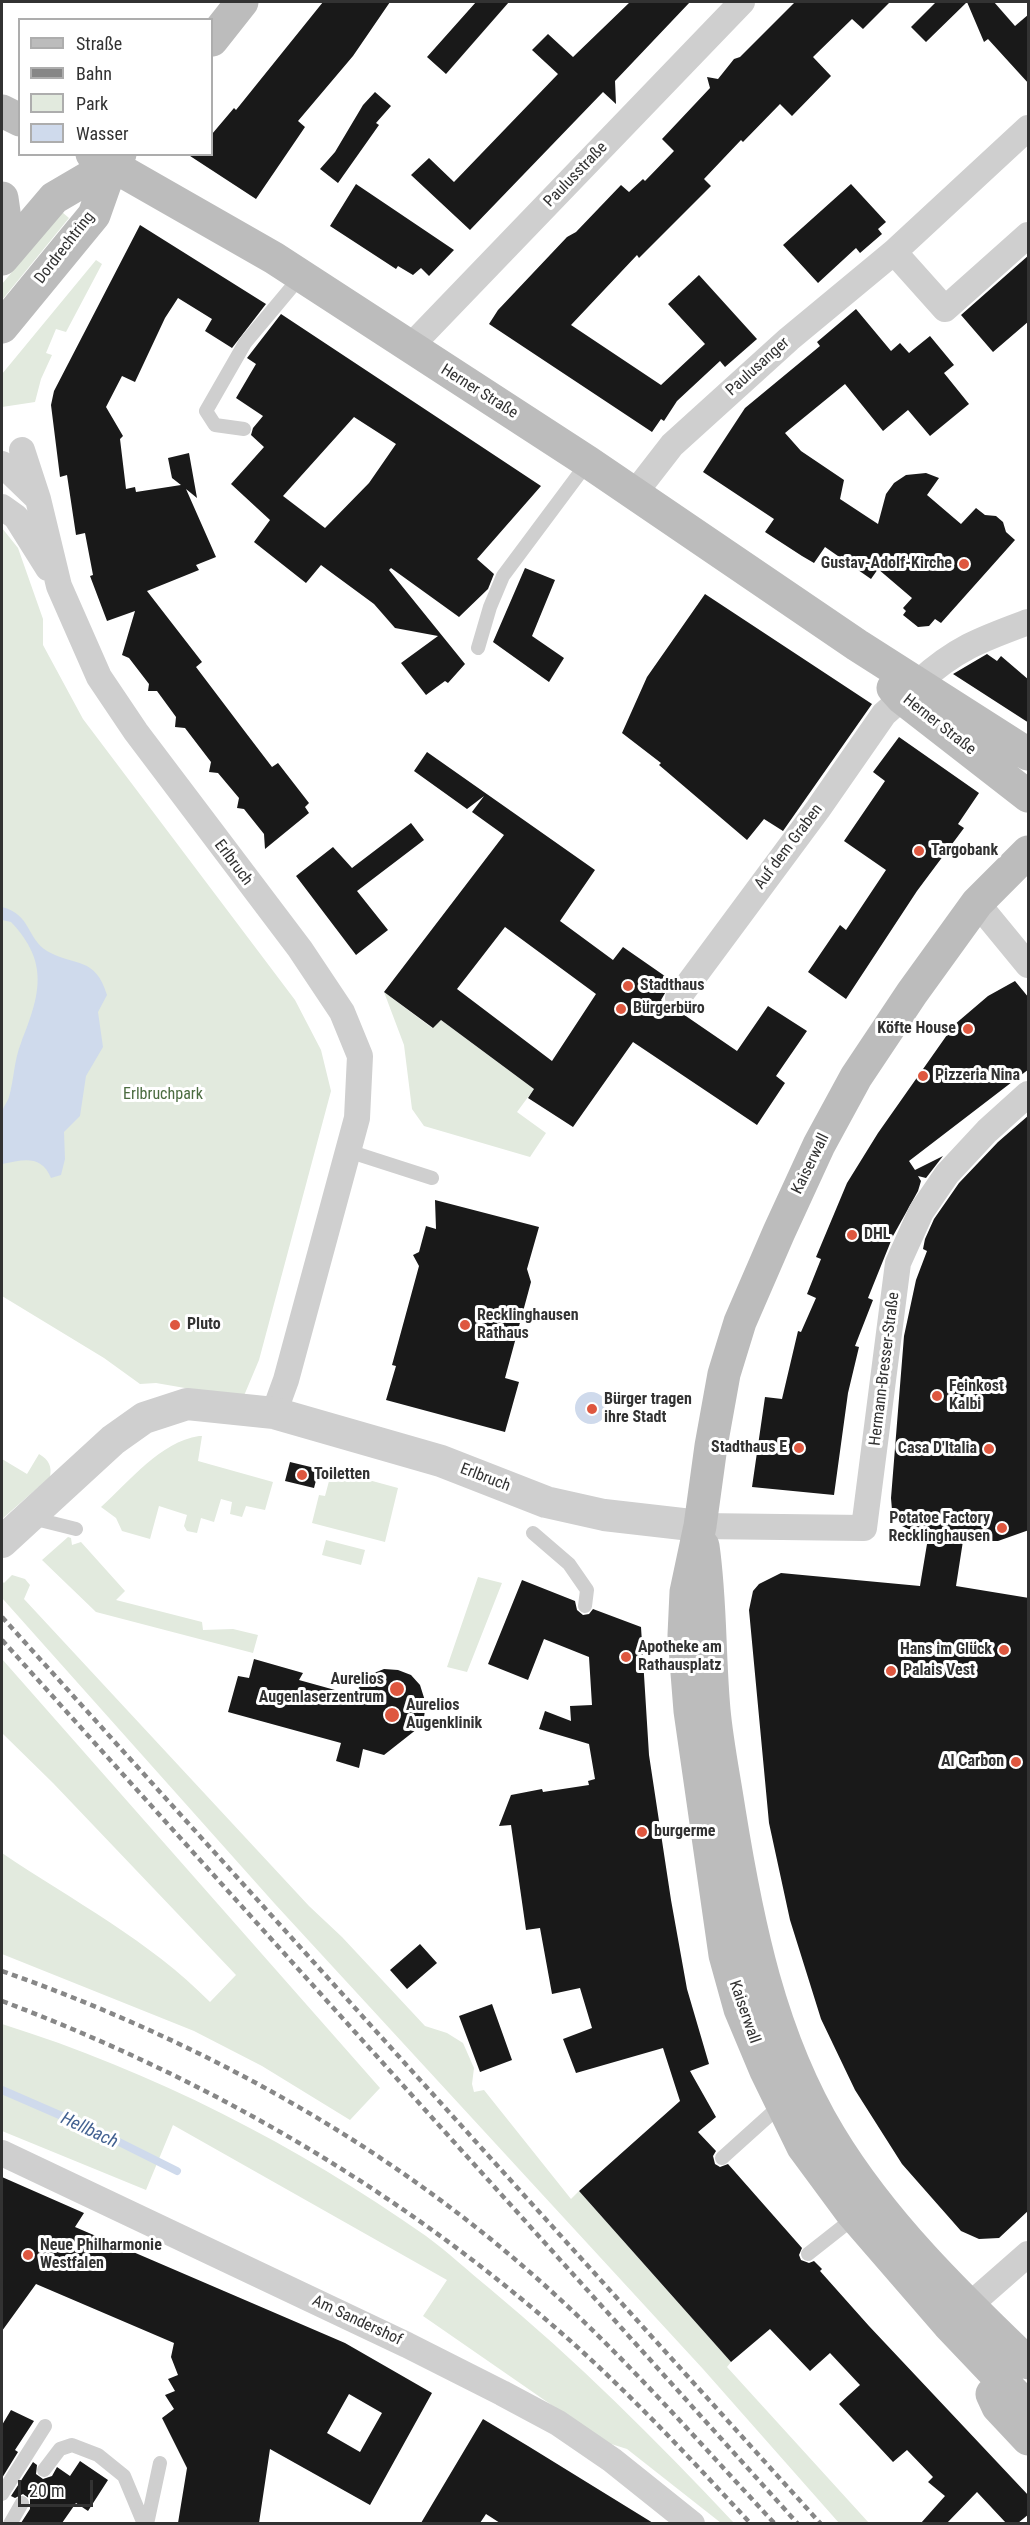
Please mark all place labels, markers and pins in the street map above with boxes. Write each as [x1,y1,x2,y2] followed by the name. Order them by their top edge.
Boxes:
[821,554,952,574] place label: Gustav-Adolf-Kirche
[957,557,971,571] marker: Gustav-Adolf-Kirche
[931,841,998,861] place label: Targobank
[912,844,926,858] marker: Targobank
[640,976,704,996] place label: Stadthaus
[621,979,635,993] marker: Stadthaus
[633,999,705,1019] place label: Bürgerbüro
[614,1002,628,1016] marker: Bürgerbüro
[877,1019,956,1039] place label: Köfte House
[961,1022,975,1036] marker: Köfte House
[935,1066,1020,1086] place label: Pizzeria Nina
[916,1069,930,1083] marker: Pizzeria Nina
[864,1225,891,1245] place label: DHL
[845,1228,859,1242] marker: DHL
[477,1306,579,1344] place label: Recklinghausen Rathaus
[187,1315,221,1335] place label: Pluto
[168,1318,182,1332] marker: Pluto
[458,1318,472,1332] marker: Recklinghausen Rathaus
[949,1377,1004,1415] place label: Feinkost Kalbi
[930,1389,944,1403] marker: Feinkost Kalbi
[604,1390,692,1428] place label: Bürger tragen ihre Stadt
[585,1402,599,1416] marker: Bürger tragen ihre Stadt
[711,1438,787,1458] place label: Stadthaus E
[898,1439,977,1459] place label: Casa D'Italia
[792,1441,806,1455] marker: Stadthaus E
[982,1442,996,1456] marker: Casa D'Italia
[314,1465,370,1485] place label: Toiletten
[295,1468,309,1482] marker: Toiletten
[888,1509,990,1547] place label: Potatoe Factory Recklinghausen
[995,1521,1009,1535] marker: Potatoe Factory Recklinghausen
[638,1638,722,1676] place label: Apotheke am Rathausplatz
[900,1640,992,1660] place label: Hans im Glück
[997,1643,1011,1657] marker: Hans im Glück
[619,1650,633,1664] marker: Apotheke am Rathausplatz
[903,1661,975,1681] place label: Palais Vest
[884,1664,898,1678] marker: Palais Vest
[259,1670,384,1708] place label: Aurelios Augenlaserzentrum
[388,1680,406,1698] marker: Aurelios Augenlaserzentrum
[406,1696,482,1734] place label: Aurelios Augenklinik
[383,1706,401,1724] marker: Aurelios Augenklinik
[941,1752,1004,1772] place label: Al Carbon
[1009,1755,1023,1769] marker: Al Carbon
[654,1822,715,1842] place label: burgerme
[635,1825,649,1839] marker: burgerme
[40,2236,162,2274] place label: Neue Philharmonie Westfalen
[21,2248,35,2262] marker: Neue Philharmonie Westfalen

